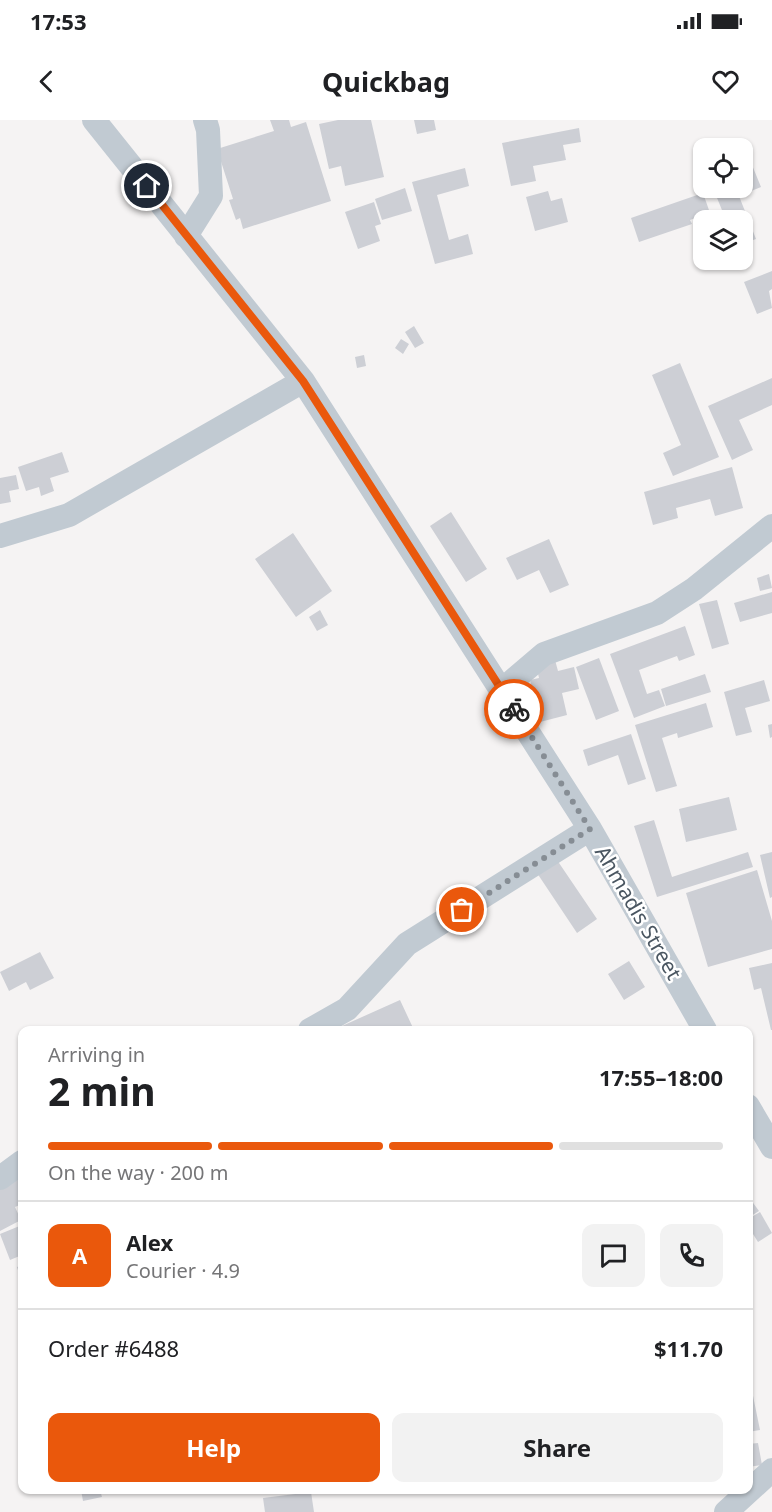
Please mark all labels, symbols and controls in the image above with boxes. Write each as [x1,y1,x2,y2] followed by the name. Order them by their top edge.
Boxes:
[30,6,87,36] text: 17:53
[322,63,450,100] text: Quickbag
[30,65,63,98] icon: back
[709,65,742,98] icon: heart
[693,138,753,270] map controls
[693,138,753,198] button: locate
[121,160,172,211] pin
[130,169,163,202] icon: home
[693,210,753,270] button: layers
[484,679,544,739] courier
[498,693,531,726] icon: bike
[589,840,689,985] street label: Ahmadis Street
[436,884,487,935] pin
[445,893,478,926] icon: bag
[48,1041,145,1068] text: Arriving in
[599,1062,723,1092] text: 17:55–18:00
[48,1064,155,1117] text: 2 min
[48,1159,228,1186] text: On the way · 200 m
[582,1224,645,1287] button: chat
[660,1224,723,1287] button: phone
[126,1227,173,1257] text: Alex
[72,1240,87,1270] text: A
[126,1257,240,1284] text: Courier · 4.9
[48,1333,179,1363] text: Order #6488
[654,1333,723,1363] text: $11.70
[48,1413,380,1482] button: Help
[392,1413,723,1482] button: Share

